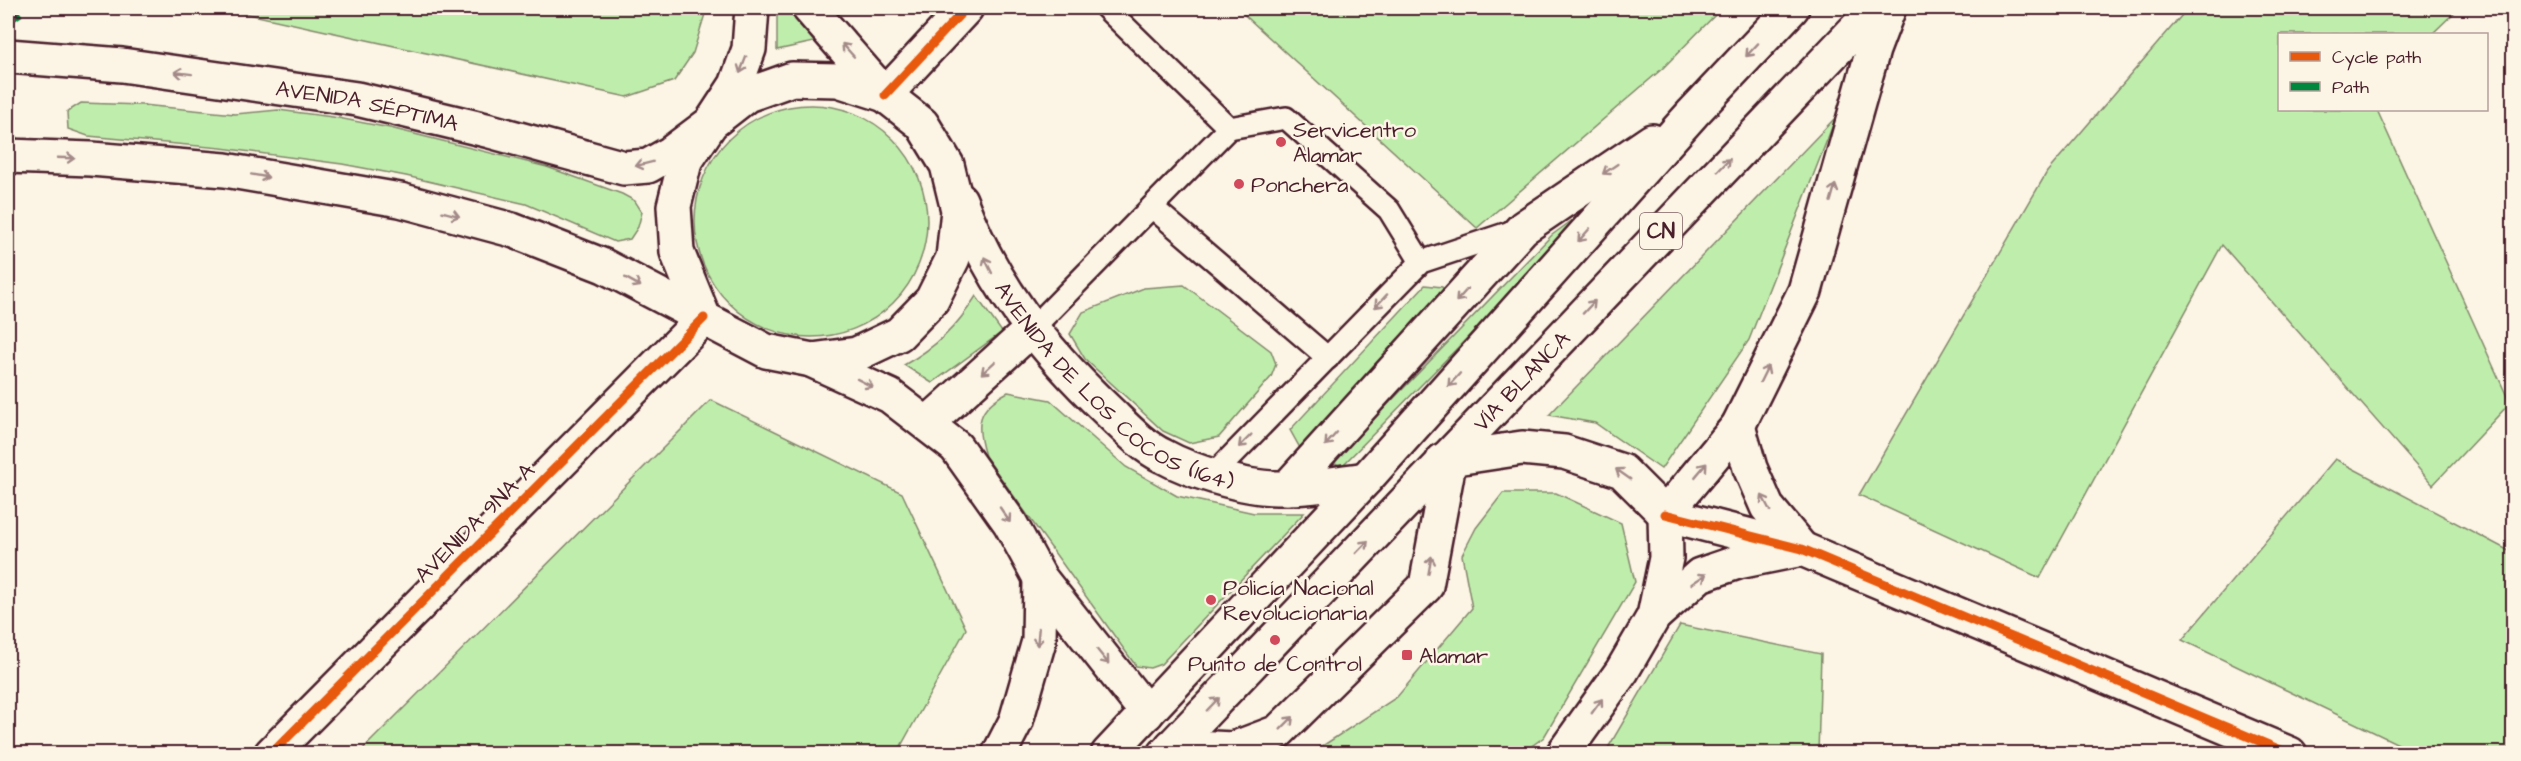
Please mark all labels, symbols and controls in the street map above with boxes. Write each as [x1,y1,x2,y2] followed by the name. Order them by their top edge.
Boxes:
[2278,33,2488,111] legend
[1746,42,1760,57] one-way arrow
[841,43,855,58] one-way arrow
[2332,45,2421,71] text: Cycle path
[737,55,748,74] one-way arrow
[173,67,193,78] one-way arrow
[274,73,461,140] street label: AVENIDA SÉPTIMA
[2332,75,2369,100] text: Path
[1293,115,1417,171] place label: Servicentro Alamar
[1274,135,1288,149] marker: Servicentro Alamar
[55,152,75,163] one-way arrow
[1716,158,1731,173] one-way arrow
[635,159,654,171] one-way arrow
[1602,163,1618,175] one-way arrow
[1251,170,1348,201] place label: Ponchera
[250,171,269,182] one-way arrow
[1232,177,1246,191] marker: Ponchera
[1828,183,1839,202] one-way arrow
[441,208,460,220] one-way arrow
[1640,213,1682,249] road number: CN
[1577,227,1591,242] one-way arrow
[982,256,994,274] one-way arrow
[624,276,641,288] one-way arrow
[987,276,1237,498] street label: AVENIDA DE LOS COCOS (164)
[1455,287,1469,302] one-way arrow
[1374,294,1388,309] one-way arrow
[1582,299,1596,314] one-way arrow
[1467,324,1578,439] street label: VÍA BLANCA
[981,361,996,375] one-way arrow
[1758,366,1770,383] one-way arrow
[1447,373,1461,388] one-way arrow
[856,378,874,390] one-way arrow
[1324,432,1338,447] one-way arrow
[1238,434,1253,449] one-way arrow
[408,456,542,590] street label: AVENIDA 9NA A
[1695,462,1708,478] one-way arrow
[1615,468,1631,480] one-way arrow
[1760,495,1772,512] one-way arrow
[999,506,1011,523] one-way arrow
[1354,540,1369,555] one-way arrow
[1425,556,1436,576] one-way arrow
[1690,572,1707,585] one-way arrow
[1223,573,1374,629] place label: Policía Nacional Revolucionaria
[1204,593,1218,607] marker: Policía Nacional Revolucionaria
[1032,626,1043,646] one-way arrow
[1268,633,1282,647] marker: Punto de Control
[1419,641,1488,672] place label: Alamar
[1400,648,1414,662] marker: Alamar
[1096,649,1109,665] one-way arrow
[1188,649,1362,680] place label: Punto de Control
[1206,696,1220,711] one-way arrow
[1591,698,1603,714] one-way arrow
[1279,715,1294,730] one-way arrow

